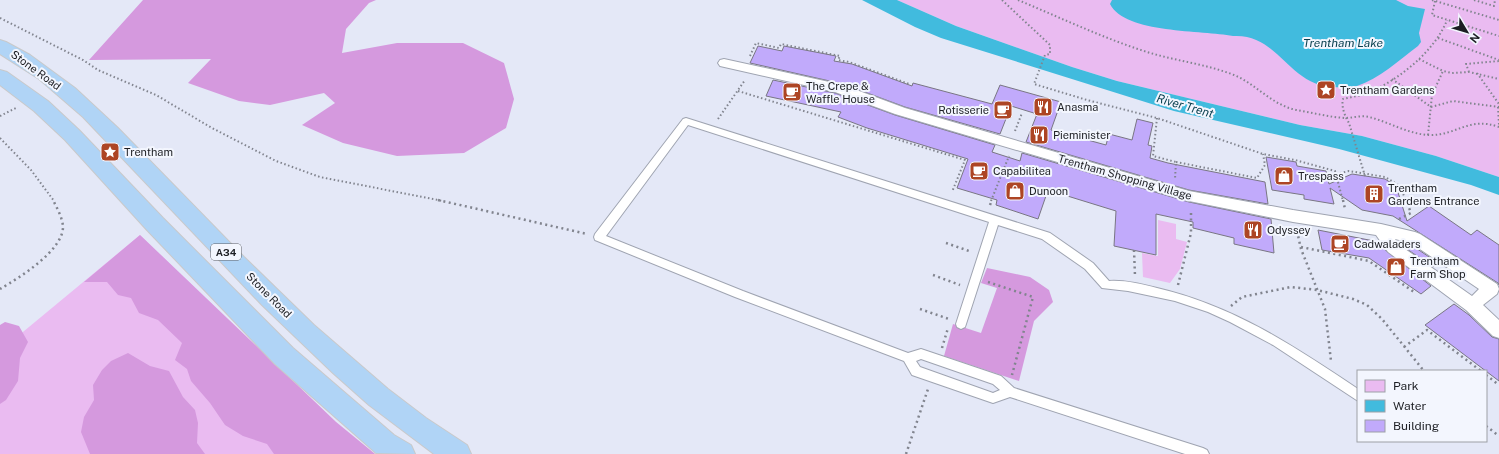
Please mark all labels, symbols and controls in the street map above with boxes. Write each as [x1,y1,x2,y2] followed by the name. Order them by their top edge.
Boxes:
[1447,12,1487,52] north arrow
[1468,31,1482,45] text: N
[1303,36,1383,50] water label: Trentham Lake
[9,48,63,92] street label: Stone Road
[1315,79,1337,101] place icon: Trentham Gardens
[806,80,875,105] place label: The Crepe & Waffle House
[781,81,803,103] cafe icon: The Crepe & Waffle House
[1340,84,1435,96] place label: Trentham Gardens
[1155,91,1216,121] water label: River Trent
[1032,96,1054,118] restaurant icon: Anasma
[992,99,1014,121] cafe icon: Rotisserie
[1057,101,1098,113] place label: Anasma
[938,104,989,116] place label: Rotisserie
[1028,124,1050,146] restaurant icon: Pieminister
[1053,129,1110,141] place label: Pieminister
[99,141,121,163] place icon: Trentham
[124,146,173,158] place label: Trentham
[1057,152,1193,202] street label: Trentham Shopping Village
[968,160,990,182] cafe icon: Capabilitea
[993,165,1051,177] place label: Capabilitea
[1273,165,1295,187] shop icon: Trespass
[1298,170,1344,182] place label: Trespass
[1004,180,1026,202] shop icon: Dunoon
[1388,182,1479,207] place label: Trentham Gardens Entrance
[1363,183,1385,205] building icon: Trentham Gardens Entrance
[1029,185,1068,197] place label: Dunoon
[1242,219,1264,241] restaurant icon: Odyssey
[1267,224,1311,236] place label: Odyssey
[1329,233,1351,255] cafe icon: Cadwaladers
[1354,238,1421,250] place label: Cadwaladers
[211,244,241,260] road number: A34
[1410,255,1466,280] place label: Trentham Farm Shop
[1385,256,1407,278] shop icon: Trentham Farm Shop
[244,270,294,320] street label: Stone Road
[1357,370,1487,442] legend
[1393,379,1419,393] text: Park
[1393,399,1427,413] text: Water
[1393,419,1439,433] text: Building

